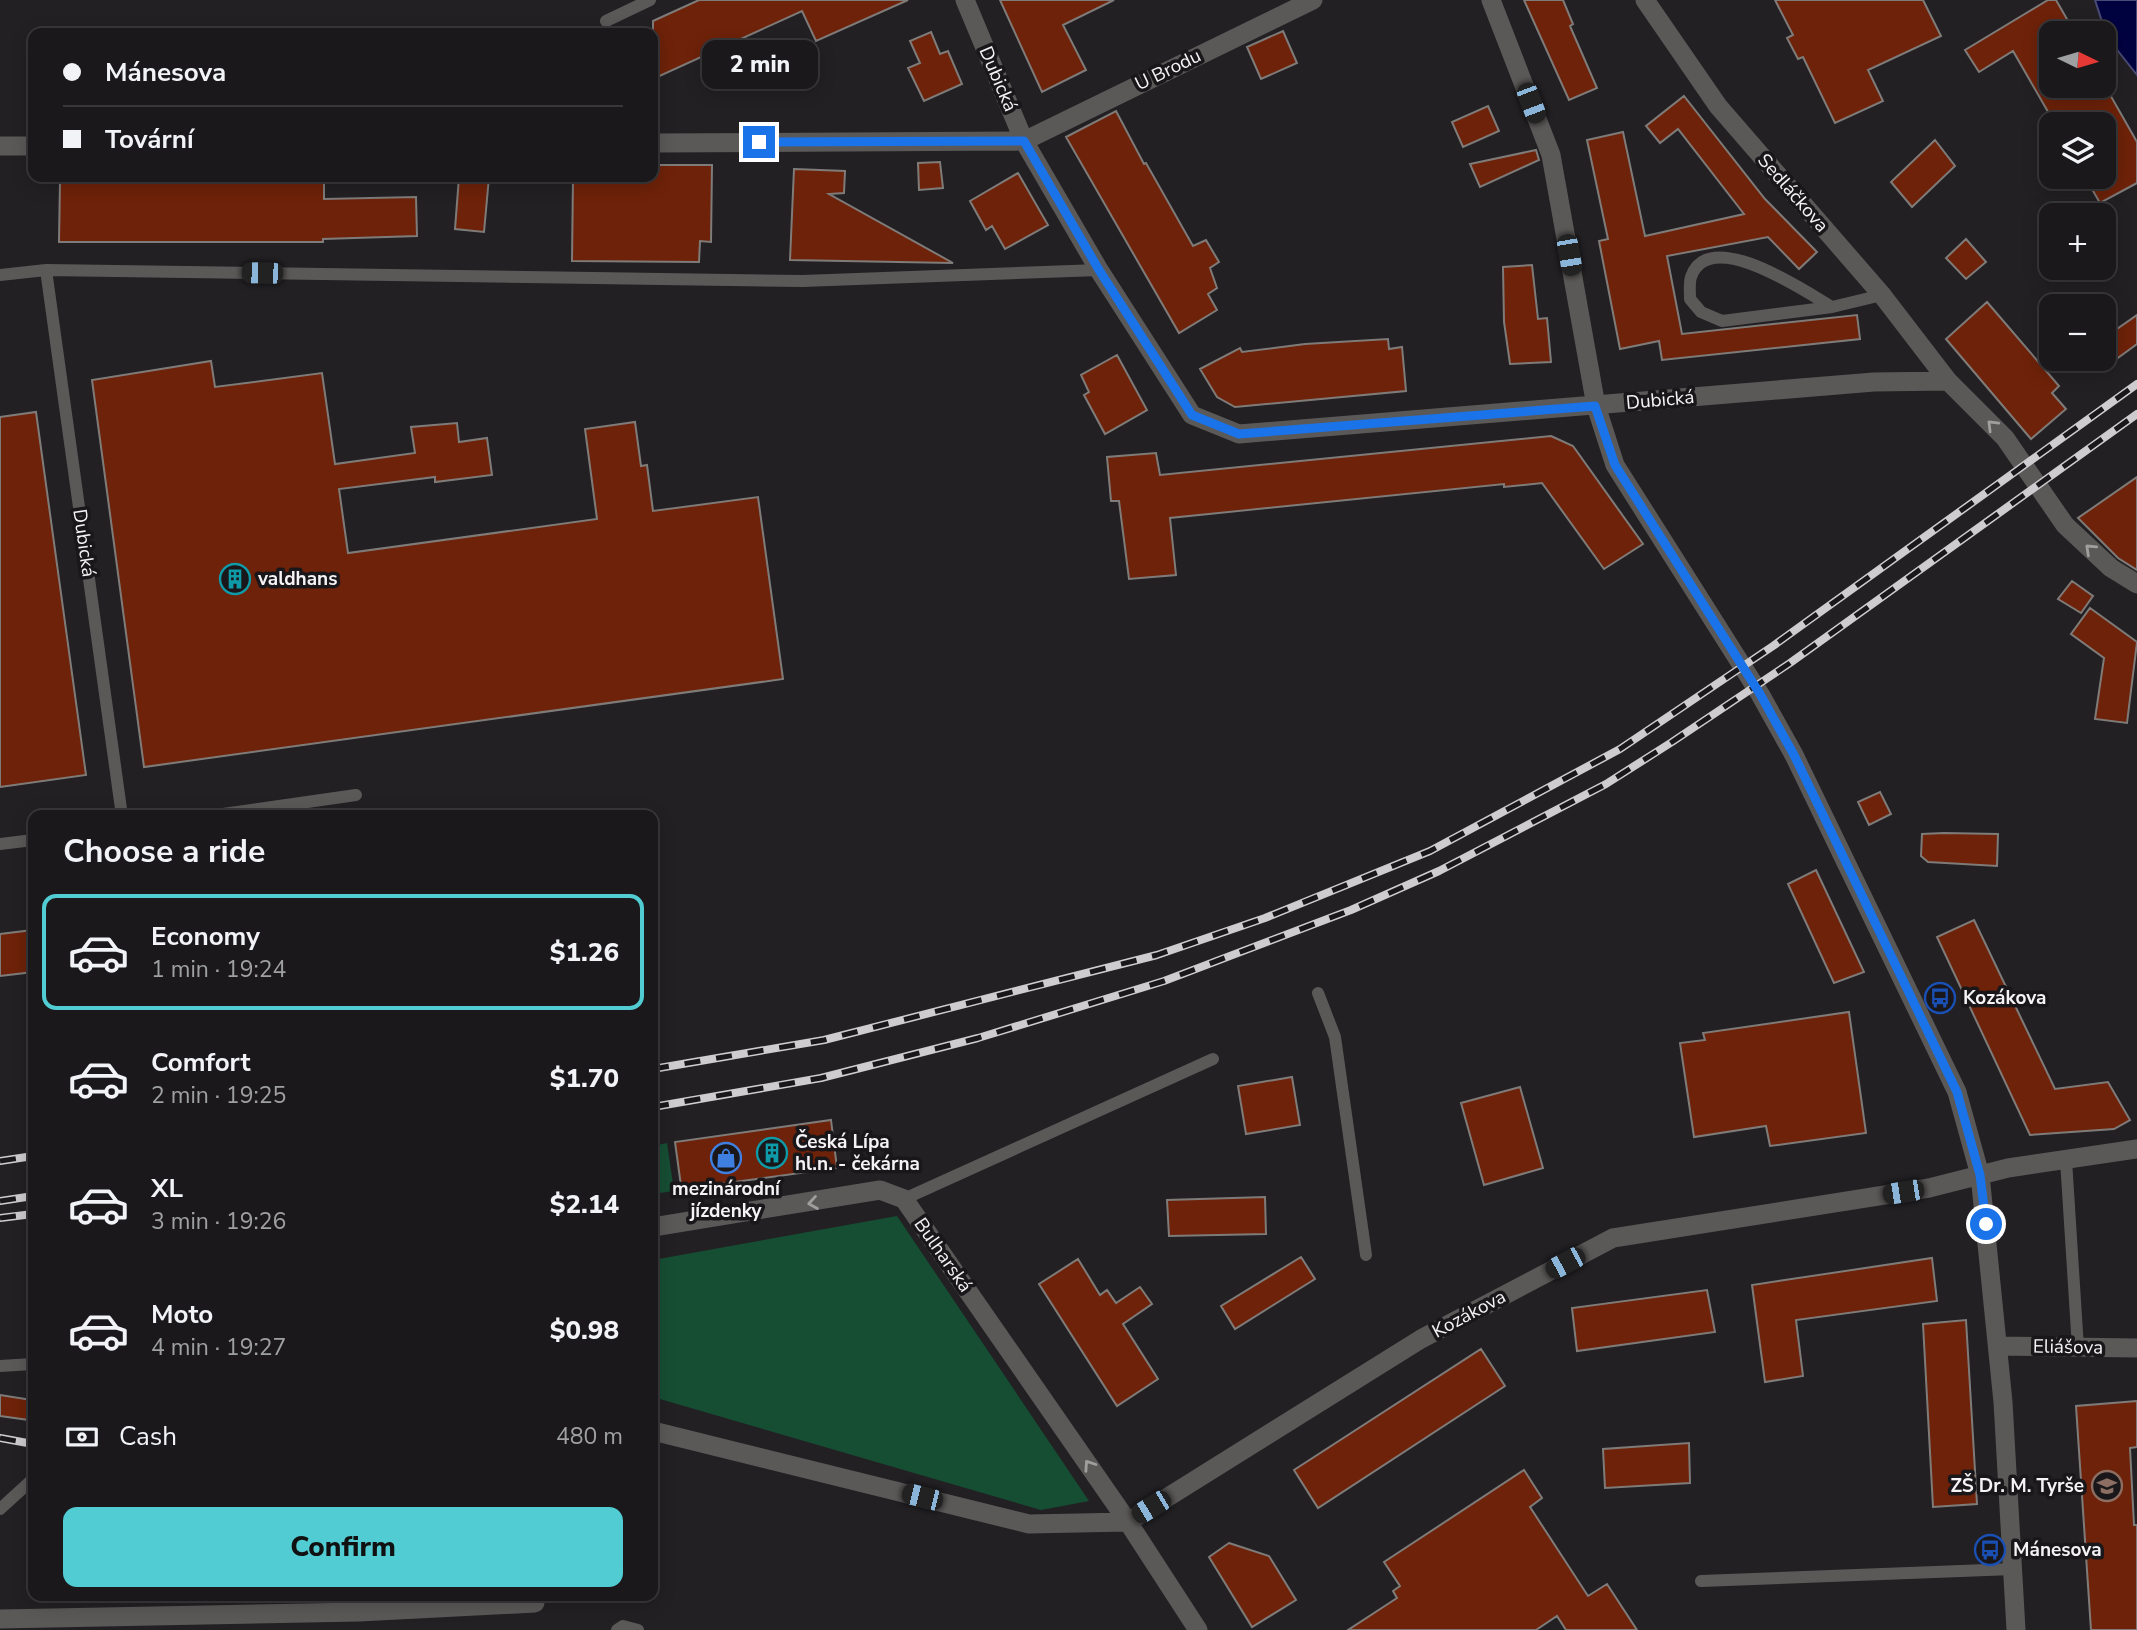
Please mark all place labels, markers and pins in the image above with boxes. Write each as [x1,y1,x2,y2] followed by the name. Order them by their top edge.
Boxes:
[218,562,252,596] building icon: valdhans
[257,566,337,592] place label: valdhans
[1923,981,1957,1015] bus stop icon: Kozákova
[1963,985,2046,1011] place label: Kozákova
[795,1129,920,1177] place label: Česká Lípa hl.n. - čekárna
[755,1136,789,1170] building icon: Česká Lípa hl.n. - čekárna
[709,1141,743,1175] shop icon: mezinárodní jízdenky
[672,1176,781,1224] place label: mezinárodní jízdenky
[2090,1469,2124,1503] school or university icon: ZŠ Dr. M. Tyrše
[1950,1473,2084,1499] place label: ZŠ Dr. M. Tyrše
[1973,1533,2007,1567] bus stop icon: Mánesova
[2013,1537,2102,1563] place label: Mánesova

